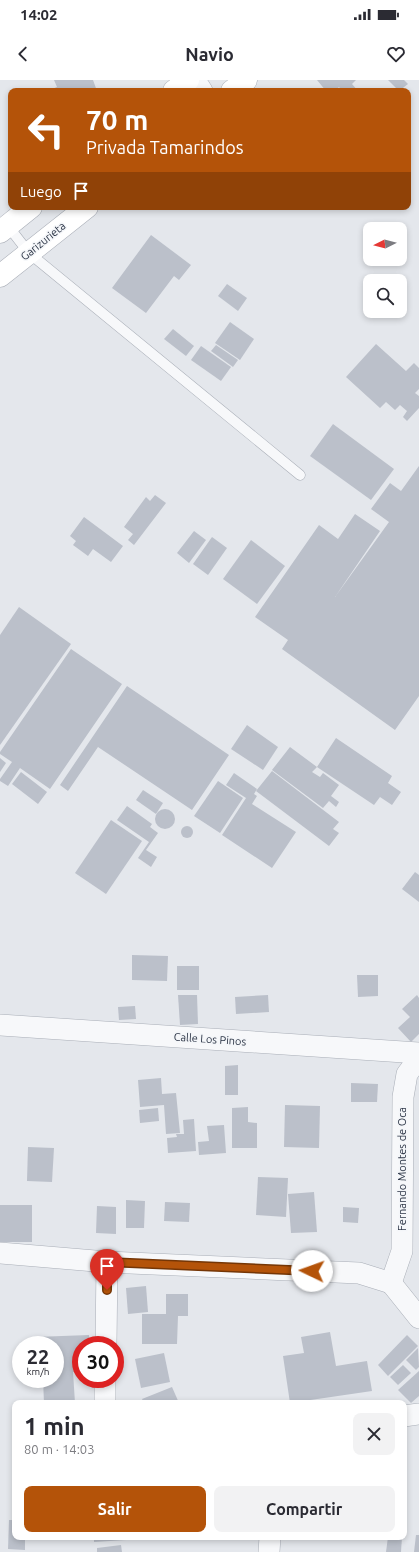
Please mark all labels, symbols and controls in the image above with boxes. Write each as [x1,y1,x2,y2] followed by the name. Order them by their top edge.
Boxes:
[20,6,58,23] text: 14:02
[12,43,34,65] icon: back
[385,43,407,65] icon: heart
[185,44,234,64] text: Navio
[20,104,72,156] icon: left
[86,104,148,135] text: 70 m
[86,137,244,157] text: Privada Tamarindos
[70,180,92,202] icon: arrive
[20,183,62,200] text: Luego
[18,219,68,263] street label: Garizurieta
[363,222,407,266] north arrow
[363,222,407,318] map controls
[363,274,407,318] button: search
[173,1030,247,1048] street label: Calle Los Pinos
[396,1107,408,1231] street label: Fernando Montes de Oca
[90,1249,124,1290] pin
[291,1250,333,1292] position arrow
[96,1255,118,1277] icon: arrive
[72,1336,124,1388] speed limit sign: 30
[27,1345,49,1368] text: 22
[26,1366,50,1377] text: km/h
[24,1413,85,1440] text: 1 min
[353,1413,395,1455] button: close
[24,1442,95,1456] text: 80 m · 14:03
[24,1486,206,1532] button: Salir
[214,1486,395,1532] button: Compartir

